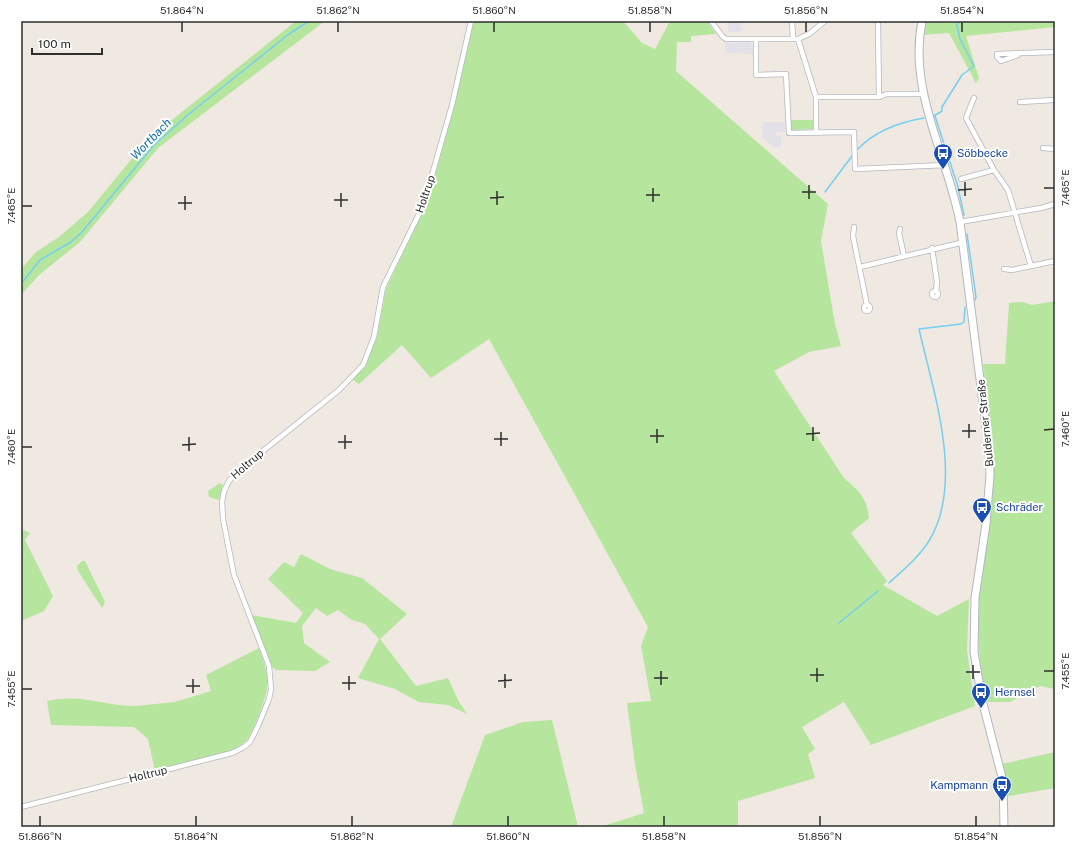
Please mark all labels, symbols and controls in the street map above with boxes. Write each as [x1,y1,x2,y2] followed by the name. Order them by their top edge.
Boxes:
[160,4,204,16] text: 51.864°N
[316,4,360,16] text: 51.862°N
[472,4,516,16] text: 51.860°N
[628,4,672,16] text: 51.858°N
[784,4,828,16] text: 51.856°N
[940,4,984,16] text: 51.854°N
[32,30,102,56] scale bar
[38,37,71,51] text: 100 m
[128,115,174,163] water label: Wortbach
[932,142,954,170] bus stop icon: Söbbecke
[957,147,1008,159] place label: Söbbecke
[1059,170,1071,206] text: 7.465°E
[413,173,437,214] street label: Holtrup
[5,188,17,224] text: 7.465°E
[974,379,996,467] street label: Bulderner Straße
[1059,411,1071,447] text: 7.460°E
[5,429,17,465] text: 7.460°E
[228,446,266,481] street label: Holtrup
[971,496,993,524] bus stop icon: Schräder
[996,501,1043,513] place label: Schräder
[1059,653,1071,689] text: 7.455°E
[5,671,17,707] text: 7.455°E
[970,681,992,709] bus stop icon: Hernsel
[995,686,1035,698] place label: Hernsel
[128,763,169,785] street label: Holtrup
[991,774,1013,802] bus stop icon: Kampmann
[930,779,988,791] place label: Kampmann
[18,830,62,842] text: 51.866°N
[174,830,218,842] text: 51.864°N
[330,830,374,842] text: 51.862°N
[486,830,530,842] text: 51.860°N
[642,830,686,842] text: 51.858°N
[798,830,842,842] text: 51.856°N
[954,830,998,842] text: 51.854°N

